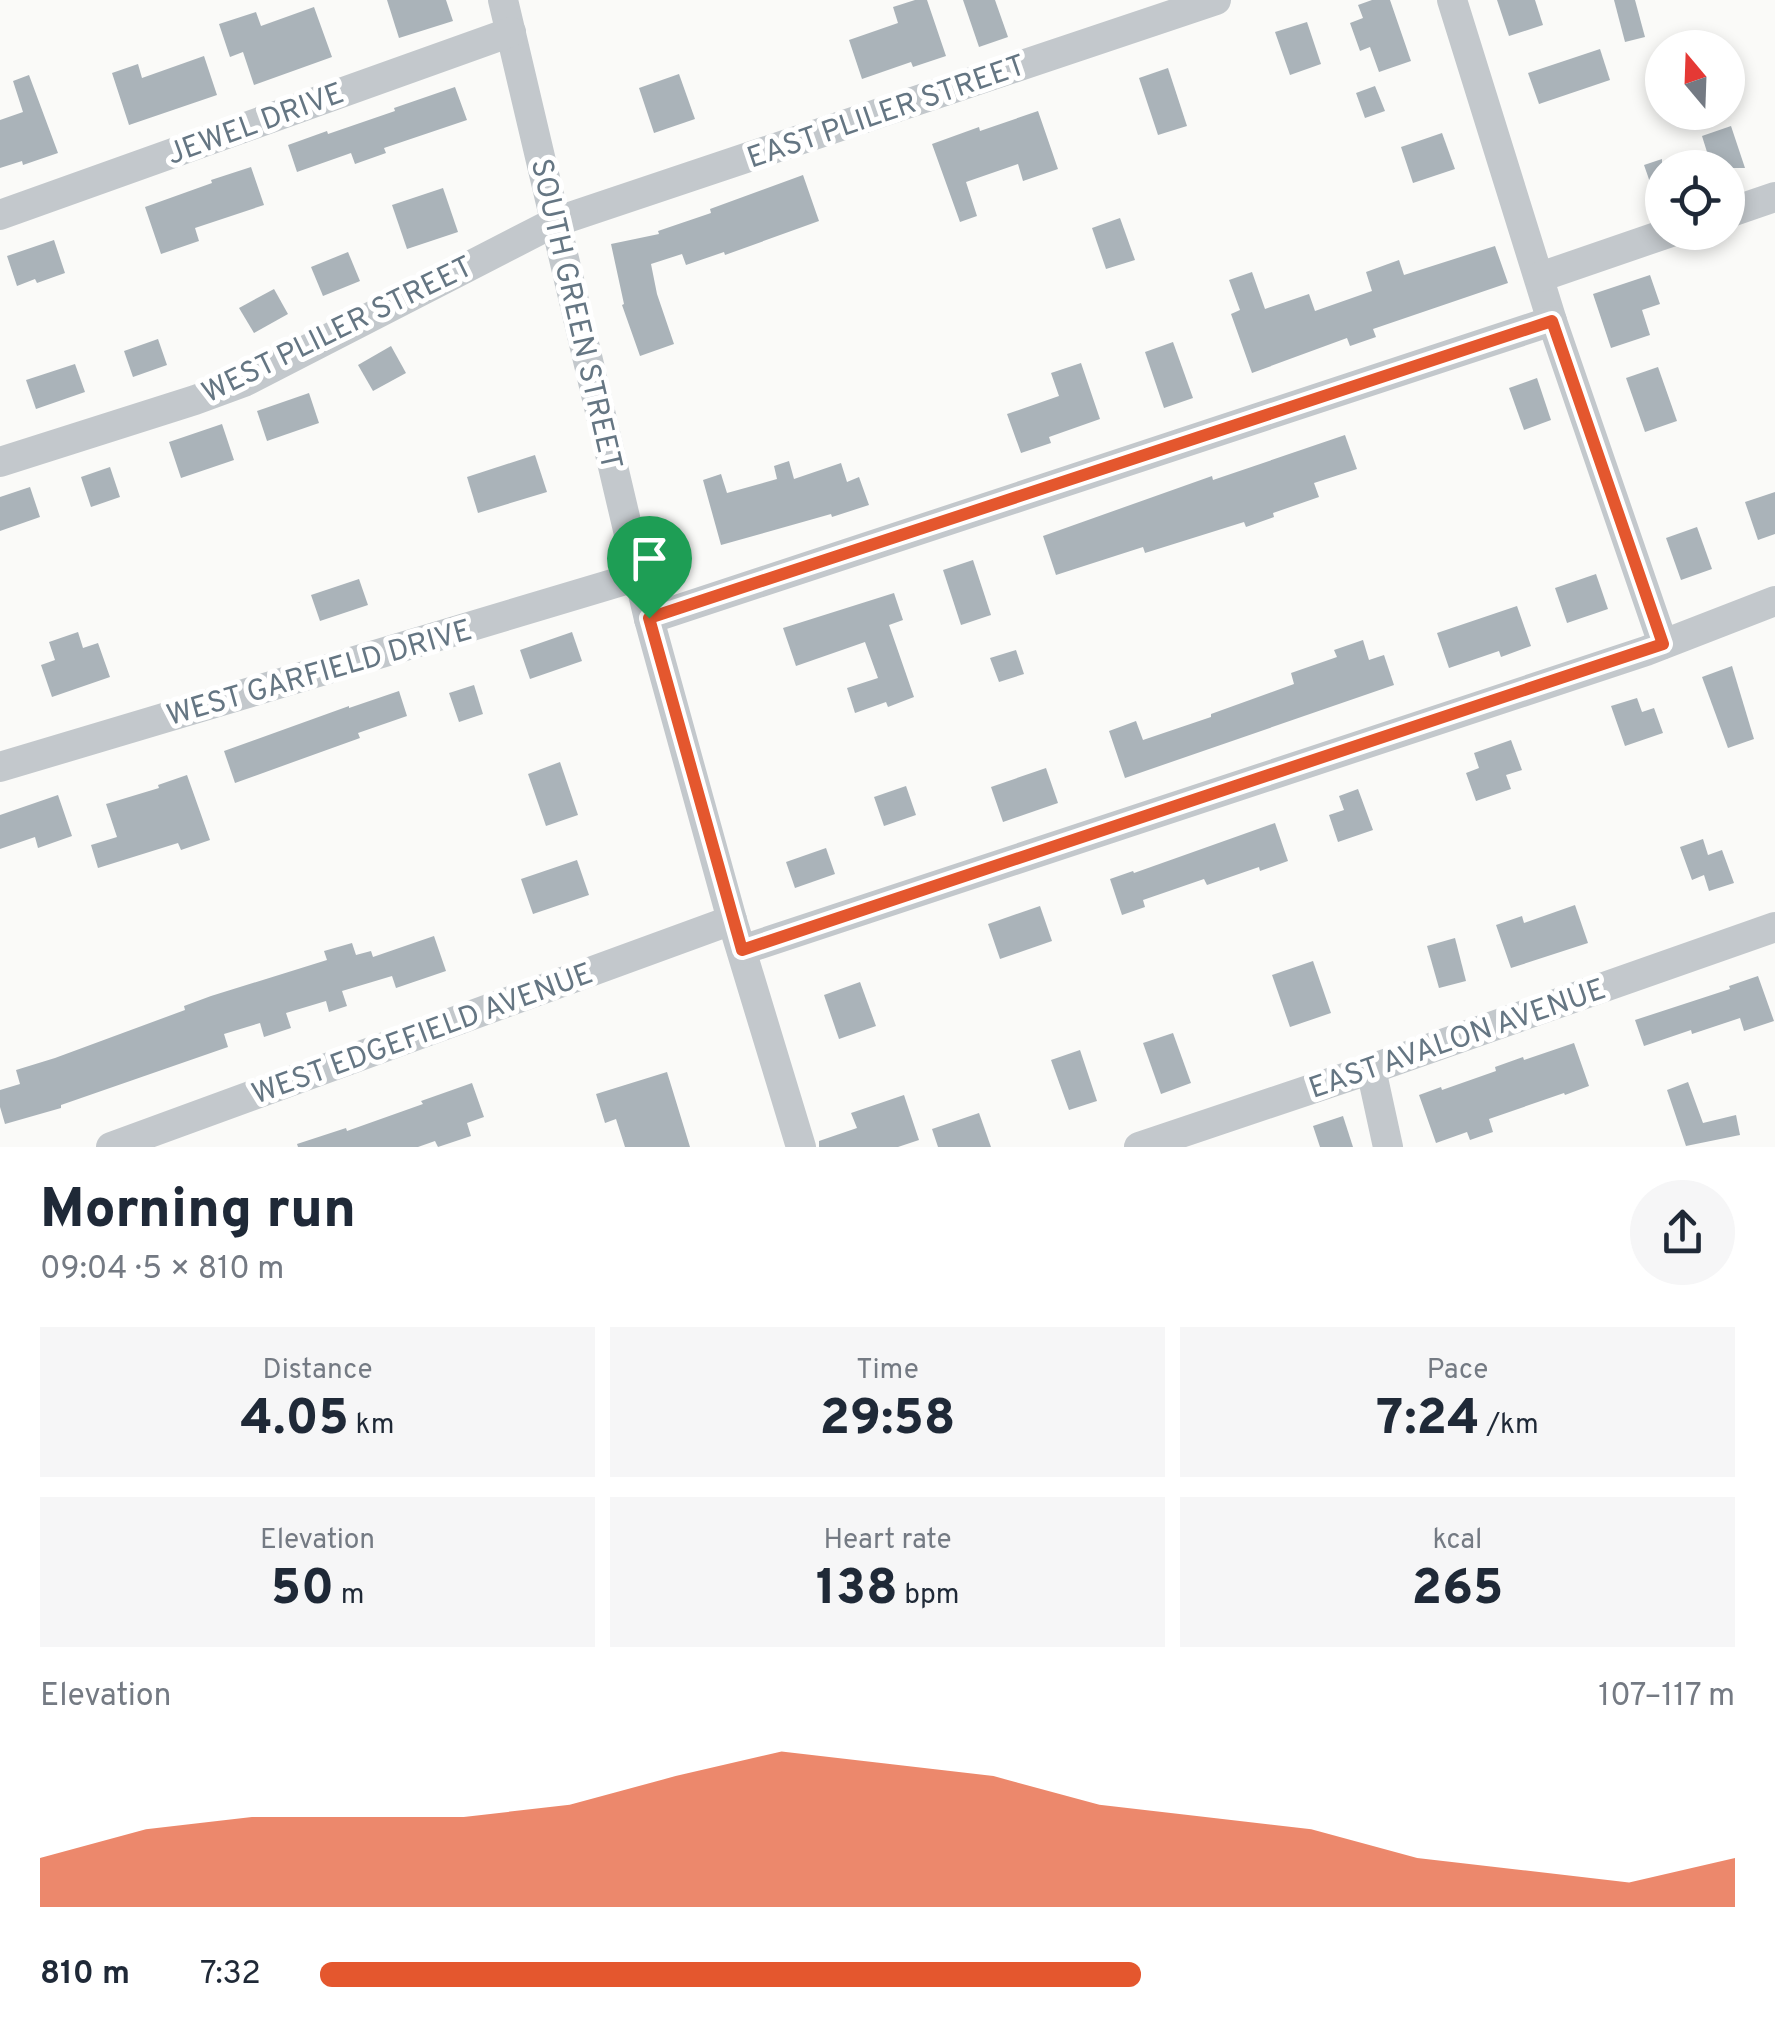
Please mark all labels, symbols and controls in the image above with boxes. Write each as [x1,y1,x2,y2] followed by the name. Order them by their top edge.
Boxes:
[1645,30,1745,130] north arrow
[1645,30,1745,250] map controls
[743,48,1031,178] street label: EAST PLILER STREET
[162,76,349,174] street label: JEWEL DRIVE
[1645,150,1745,250] button: locate
[521,155,628,474] street label: SOUTH GREEN STREET
[197,250,480,413] street label: WEST PLILER STREET
[607,516,692,619] pin
[622,531,677,586] icon: arrive
[163,613,477,736] street label: WEST GARFIELD DRIVE
[247,956,598,1114] street label: WEST EDGEFIELD AVENUE
[1304,972,1611,1109] street label: EAST AVALON AVENUE
[40,1177,356,1247] text: Morning run
[1630,1180,1735,1285] button: share
[40,1250,284,1290] text: 09:04 · 5 × 810 m
[263,1353,372,1389] text: Distance
[856,1353,919,1389] text: Time
[1427,1353,1488,1389] text: Pace
[241,1389,349,1452] text: 4.05
[819,1389,956,1452] text: 29:58
[1376,1389,1480,1452] text: 7:24
[349,1408,394,1444] text: km
[1480,1408,1539,1444] text: /km
[260,1523,375,1559] text: Elevation
[823,1523,952,1559] text: Heart rate
[1433,1523,1482,1559] text: kcal
[271,1559,334,1622] text: 50
[816,1559,898,1622] text: 138
[1412,1559,1503,1622] text: 265
[334,1578,364,1614] text: m
[898,1578,959,1614] text: bpm
[40,1677,172,1717] text: Elevation
[1598,1677,1735,1717] text: 107–117 m
[40,1955,130,1995] text: 810 m
[200,1955,261,1995] text: 7:32

